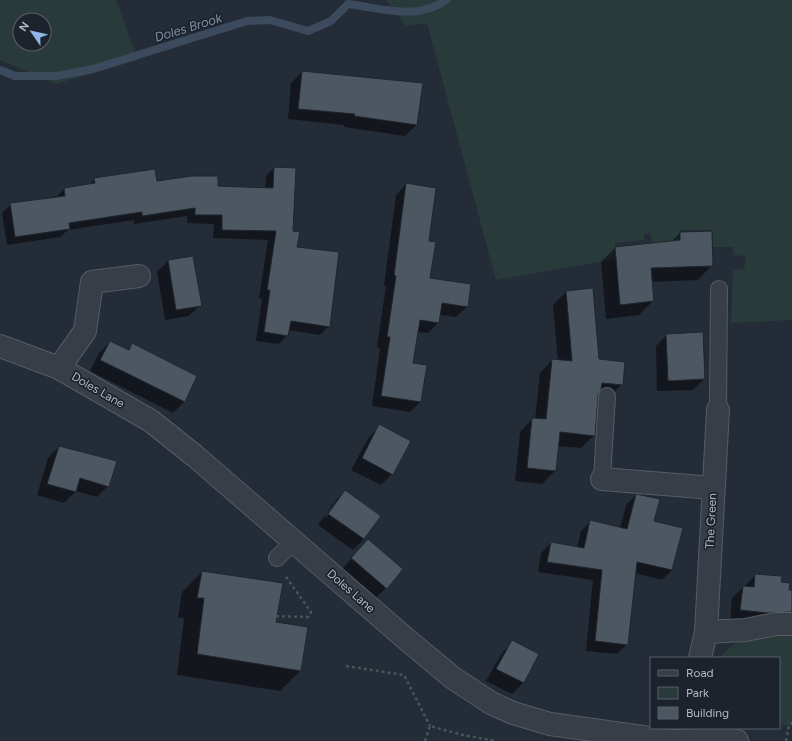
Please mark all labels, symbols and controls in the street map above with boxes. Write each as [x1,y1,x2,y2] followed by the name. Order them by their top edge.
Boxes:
[153,10,224,45] water label: Doles Brook
[12,12,52,52] north arrow
[16,20,32,34] text: N
[69,369,127,411] street label: Doles Lane
[703,492,719,549] street label: The Green
[324,567,378,616] street label: Doles Lane
[650,657,780,729] legend
[686,666,714,680] text: Road
[686,686,709,700] text: Park
[686,706,729,720] text: Building

